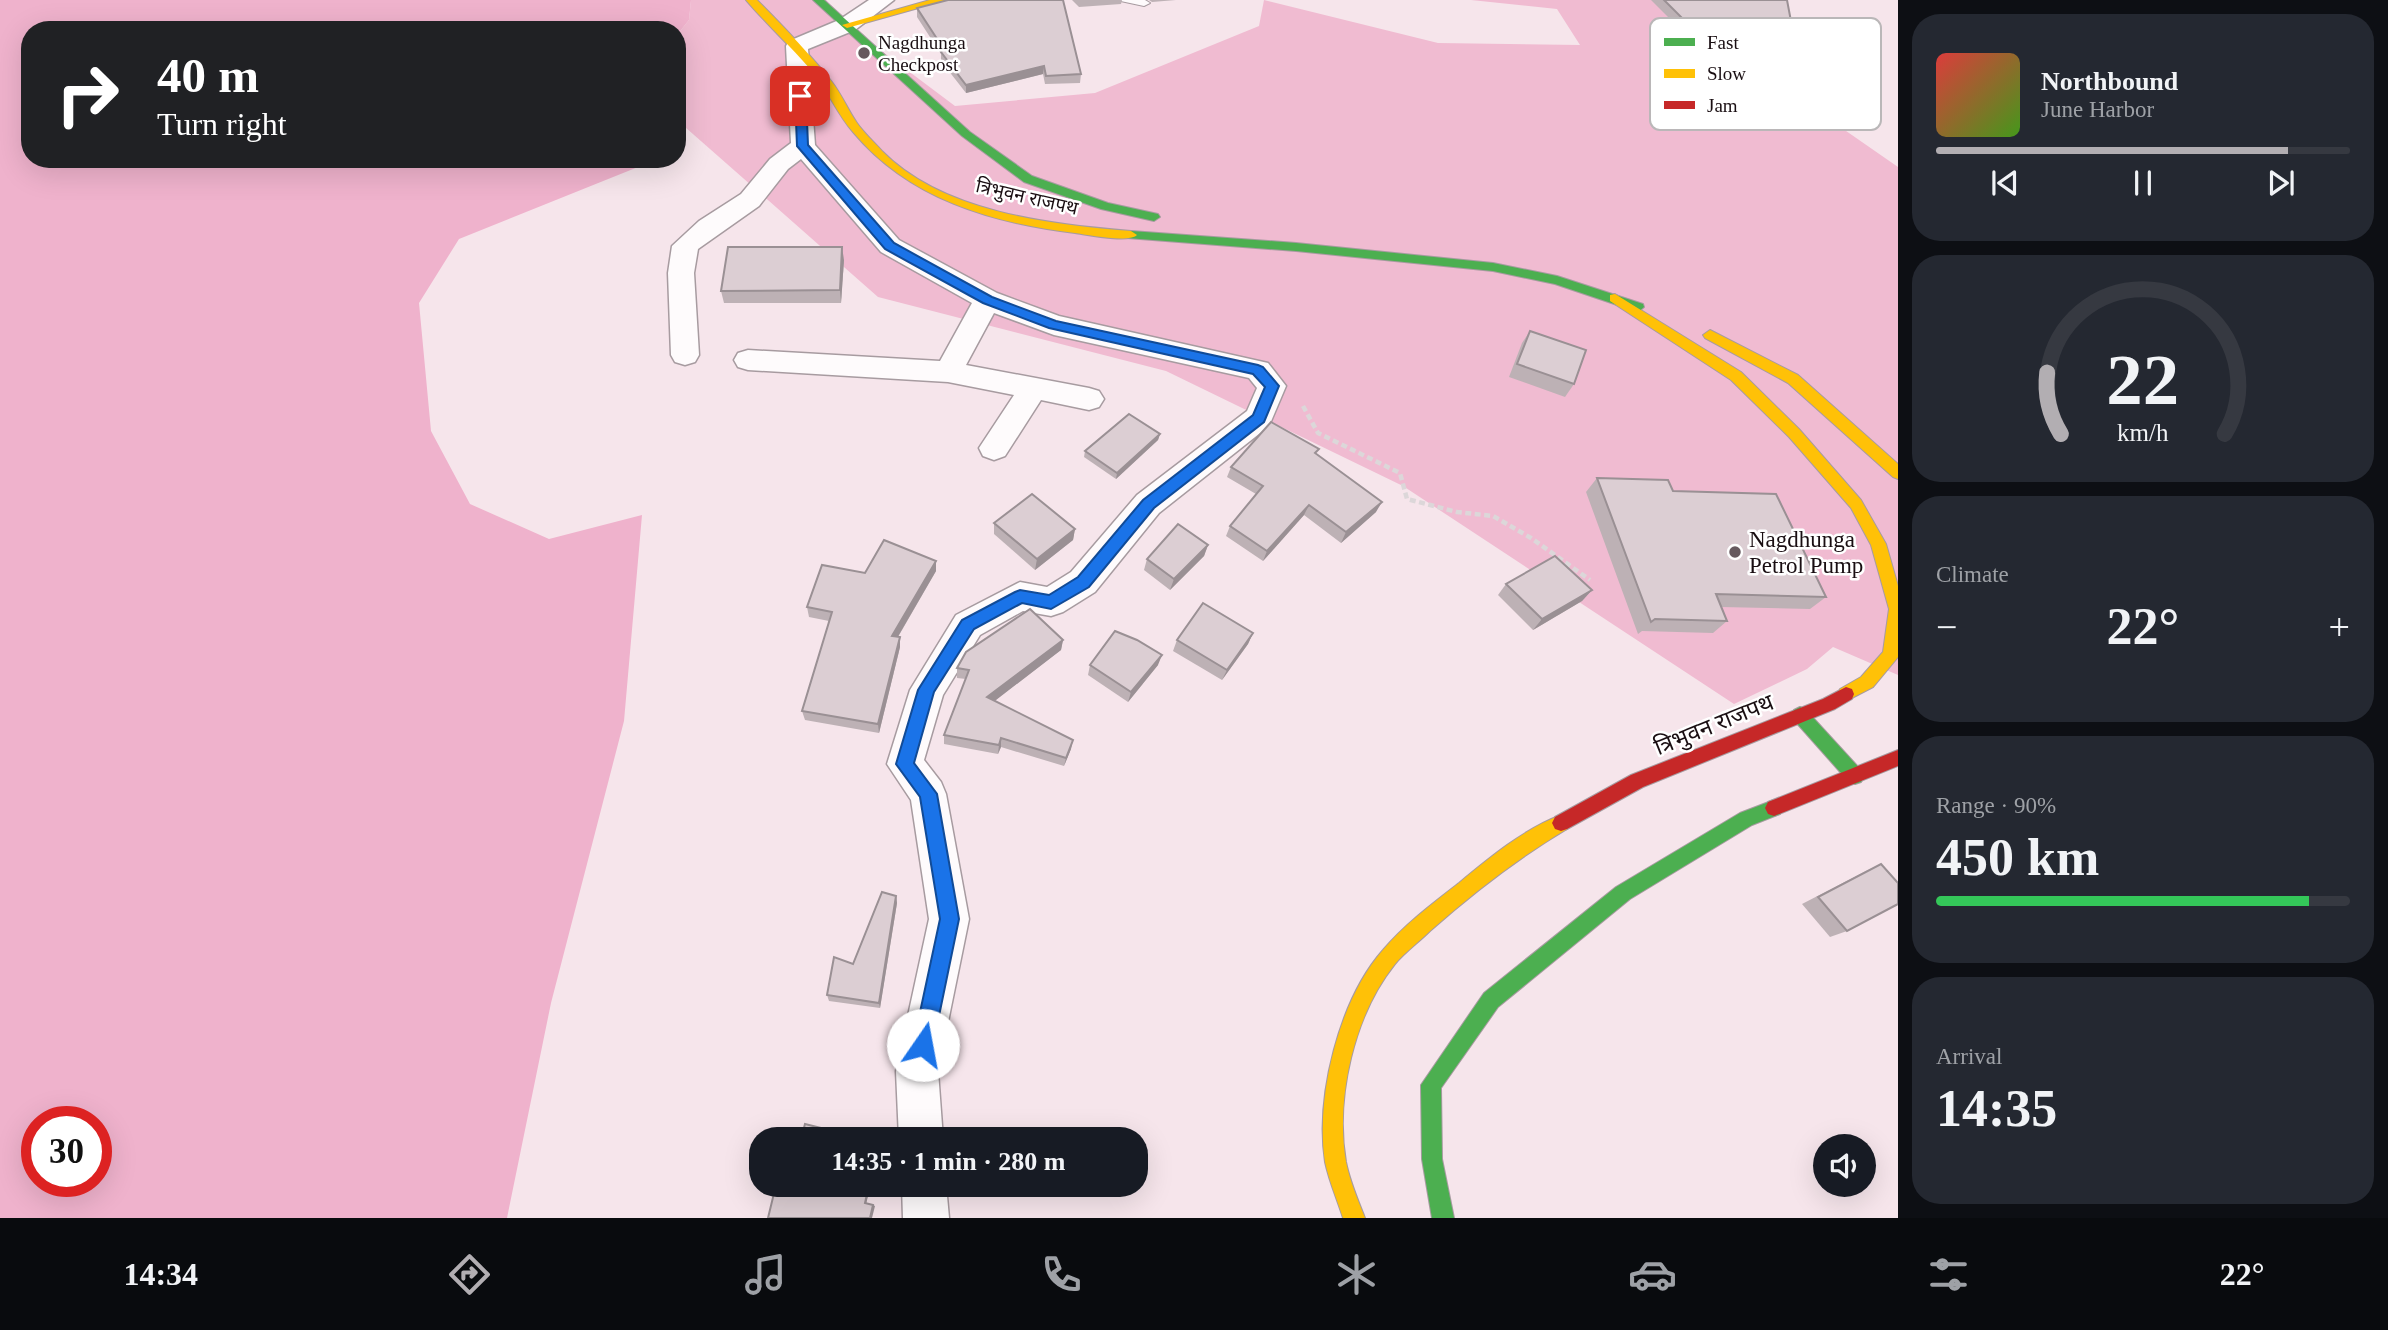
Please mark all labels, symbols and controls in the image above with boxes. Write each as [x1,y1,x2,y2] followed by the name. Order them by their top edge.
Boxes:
[1650,18,1881,130] legend
[878,32,966,75] place label: Nagdhunga Checkpost
[1707,32,1739,53] text: Fast
[856,45,872,61] marker: Nagdhunga Checkpost
[157,48,259,103] text: 40 m
[42,49,133,140] icon: right
[1707,63,1746,84] text: Slow
[770,66,830,126] pin
[2041,67,2178,96] text: Northbound
[781,77,819,115] icon: arrive
[1707,95,1738,116] text: Jam
[2041,97,2154,122] text: June Harbor
[157,106,287,142] text: Turn right
[1986,164,2024,202] icon: previous
[2124,164,2162,202] icon: pause
[2262,164,2300,202] icon: next
[973,175,1081,221] street label: त्रिभुवन राजपथ
[2107,340,2179,421] text: 22
[2117,419,2169,446] text: km/h
[1749,527,1863,578] place label: Nagdhunga Petrol Pump
[1727,544,1743,560] marker: Nagdhunga Petrol Pump
[1936,562,2009,587] text: Climate
[2107,598,2179,655] text: 22°
[1936,606,1957,648] text: −
[2329,606,2350,648] text: +
[1651,689,1779,762] street label: त्रिभुवन राजपथ
[1936,793,2056,818] text: Range · 90%
[1936,829,2099,886] text: 450 km
[886,1008,960,1082] position arrow
[1936,1044,2002,1069] text: Arrival
[1936,1080,2057,1137] text: 14:35
[21,1106,112,1197] speed limit sign: 30
[1813,1134,1876,1197] map controls
[1813,1134,1876,1197] button: sound
[832,1147,1066,1176] text: 14:35 · 1 min · 280 m
[445,1250,494,1299] icon: directions
[741,1250,790,1299] icon: music
[1037,1250,1086,1299] icon: phone
[1332,1250,1381,1299] icon: climate
[1628,1250,1677,1299] icon: car
[1924,1250,1973,1299] icon: filters
[123,1256,198,1292] text: 14:34
[2220,1256,2265,1292] text: 22°

